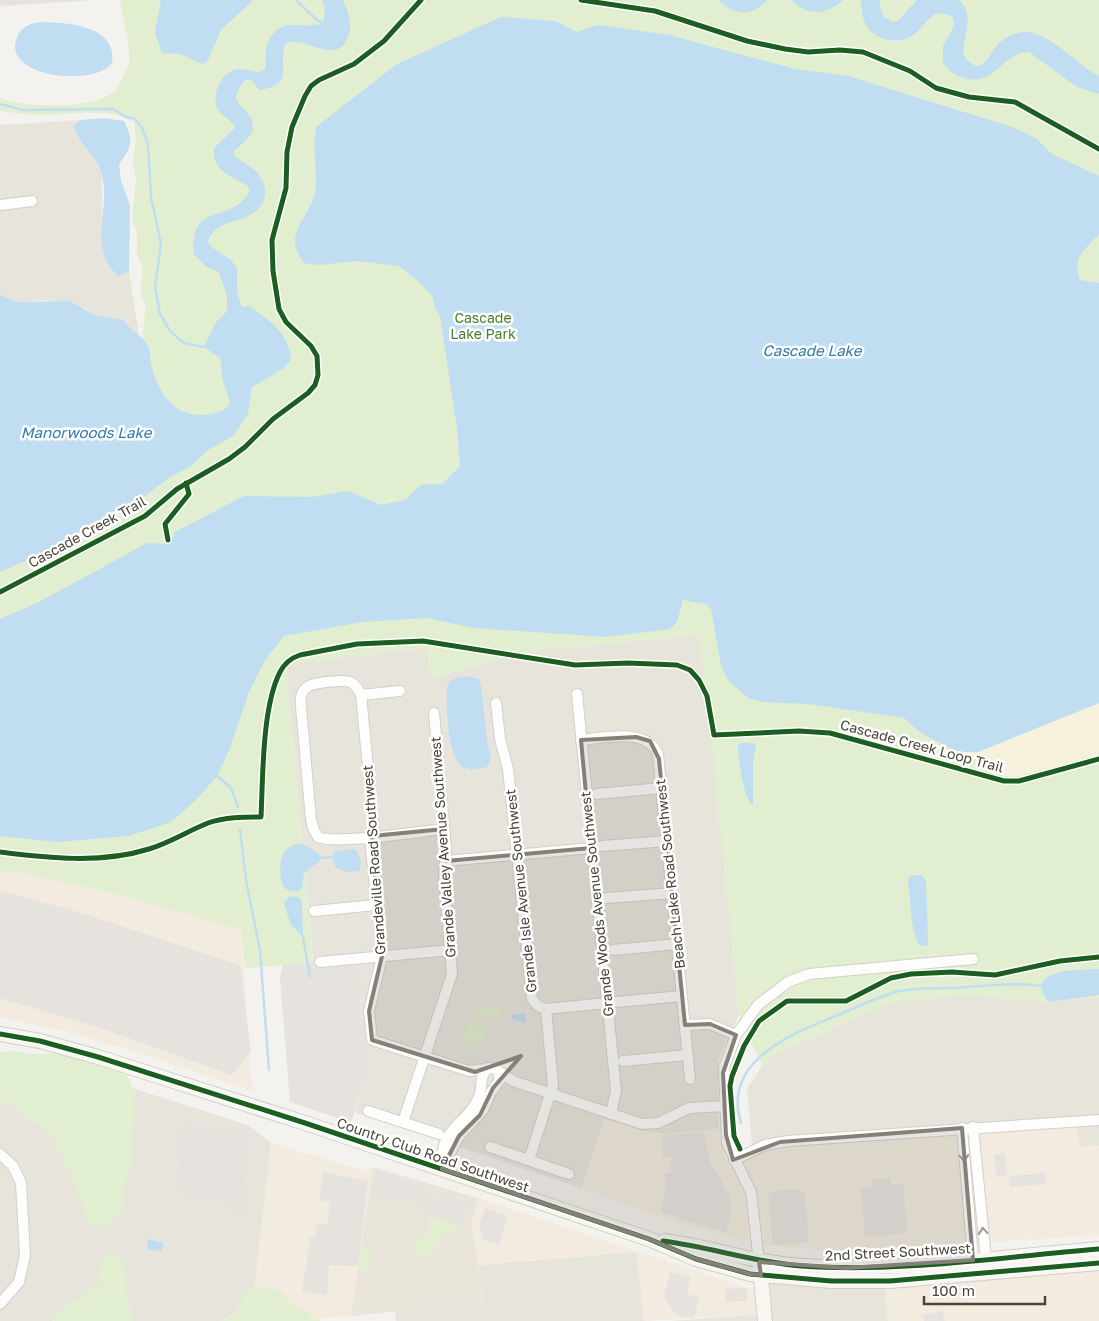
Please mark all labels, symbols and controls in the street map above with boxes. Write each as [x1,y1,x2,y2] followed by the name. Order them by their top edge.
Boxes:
[450,309,516,342] park label: Cascade Lake Park
[762,341,863,359] water label: Cascade Lake
[21,423,153,441] water label: Manorwoods Lake
[25,492,149,571] street label: Cascade Creek Trail
[838,715,1006,776] street label: Cascade Creek Loop Trail
[426,736,459,958] street label: Grande Valley Avenue Southwest
[358,765,389,956] street label: Grandeville Road Southwest
[651,778,688,970] street label: Beach Lake Road Southwest
[501,788,540,994] street label: Grande Isle Avenue Southwest
[576,791,617,1017] street label: Grande Woods Avenue Southwest
[335,1114,532,1195] street label: Country Club Road Southwest
[959,1154,970,1162] one-way arrow
[978,1226,989,1234] one-way arrow
[825,1239,971,1264] street label: 2nd Street Southwest
[924,1274,1045,1306] scale bar
[932,1281,975,1299] text: 100 m

